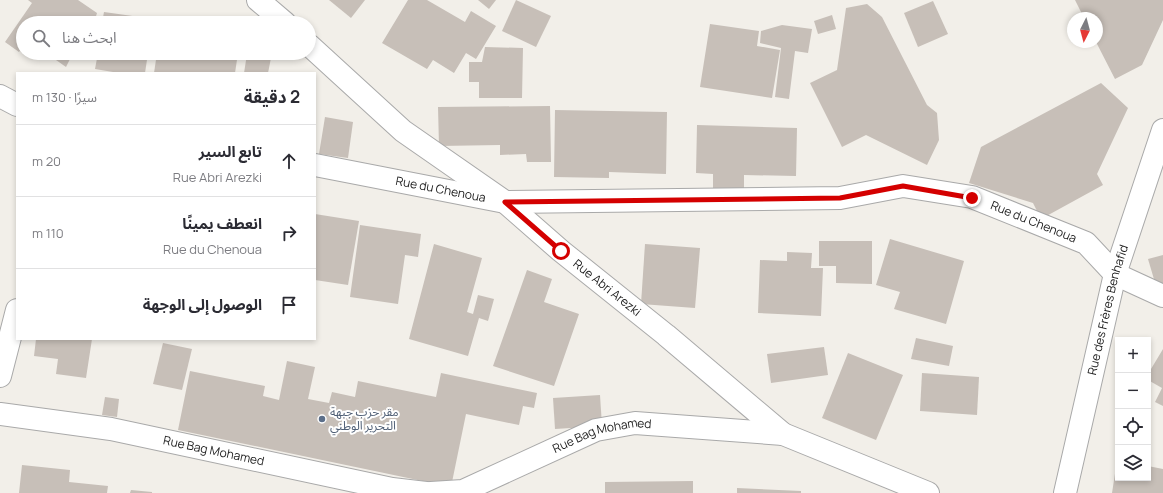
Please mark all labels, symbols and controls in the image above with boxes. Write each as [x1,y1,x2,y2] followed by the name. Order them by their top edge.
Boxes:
[1067,12,1103,48] north arrow
[16,16,316,60] search box
[30,27,52,49] icon: search
[62,27,117,48] text: ابحث هنا
[244,85,300,108] text: 2 دقيقة
[32,88,97,106] text: سيرًا · 130 m
[199,141,262,162] text: تابع السير
[278,150,300,172] icon: ahead
[32,152,61,170] text: 20 m
[173,168,262,186] text: Rue Abri Arezki
[394,172,487,206] street label: Rue du Chenoua
[963,189,981,207] route end
[988,196,1079,246] street label: Rue du Chenoua
[182,213,262,234] text: انعطف يمينًا
[278,222,300,244] icon: right
[32,224,64,242] text: 110 m
[163,240,262,258] text: Rue du Chenoua
[552,242,570,260] route start
[1083,242,1132,377] street label: Rue des Frères Benhafid
[570,255,645,320] street label: Rue Abri Arezki
[143,294,262,315] text: الوصول إلى الوجهة
[278,294,300,316] icon: arrive
[1115,337,1151,481] map controls
[1115,337,1151,373] button: +
[1115,373,1151,409] button: −
[330,403,399,436] place label: مقر حزب جبهة التحرير الوطني
[1115,409,1151,445] button: locate
[317,414,327,424] marker: مقر حزب جبهة التحرير الوطني
[550,414,652,457] street label: Rue Bag Mohamed
[162,431,266,469] street label: Rue Bag Mohamed
[1115,445,1151,481] button: layers

